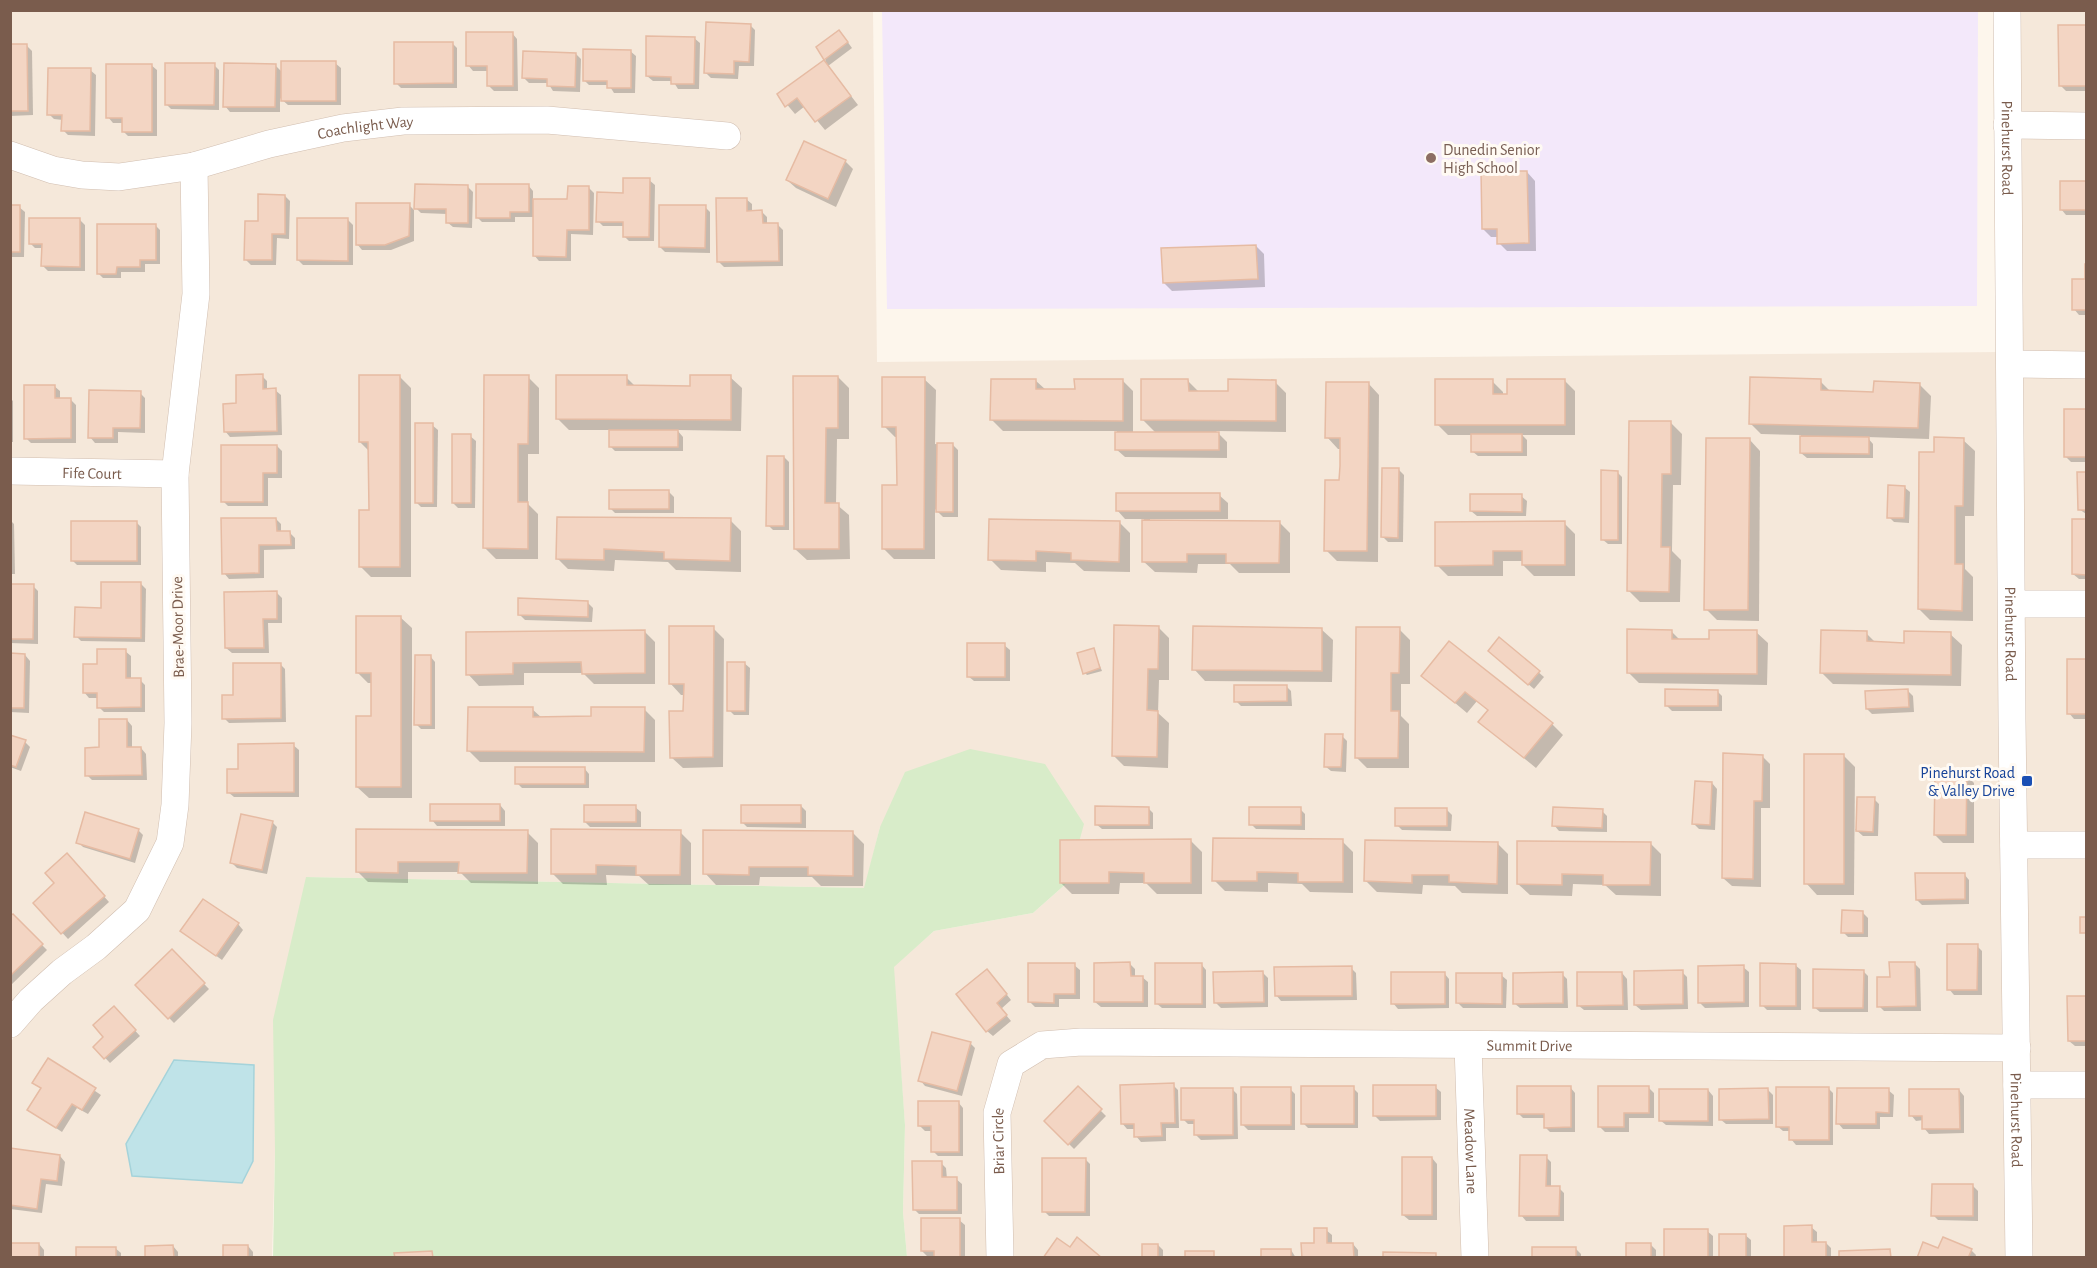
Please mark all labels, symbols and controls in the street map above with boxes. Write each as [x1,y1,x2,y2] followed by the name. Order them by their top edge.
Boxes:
[1999,100,2015,196] street label: Pinehurst Road
[316,114,414,142] street label: Coachlight Way
[1443,142,1540,176] place label: Dunedin Senior High School
[1424,151,1438,165] marker: Dunedin Senior High School
[62,465,122,482] street label: Fife Court
[169,576,187,678] street label: Brae-Moor Drive
[2002,586,2019,681] street label: Pinehurst Road
[1920,765,2015,800] place label: Pinehurst Road & Valley Drive
[2020,774,2034,788] marker: Pinehurst Road & Valley Drive
[1486,1038,1573,1054] street label: Summit Drive
[2008,1072,2025,1168] street label: Pinehurst Road
[990,1106,1007,1175] street label: Briar Circle
[1461,1108,1480,1194] street label: Meadow Lane

